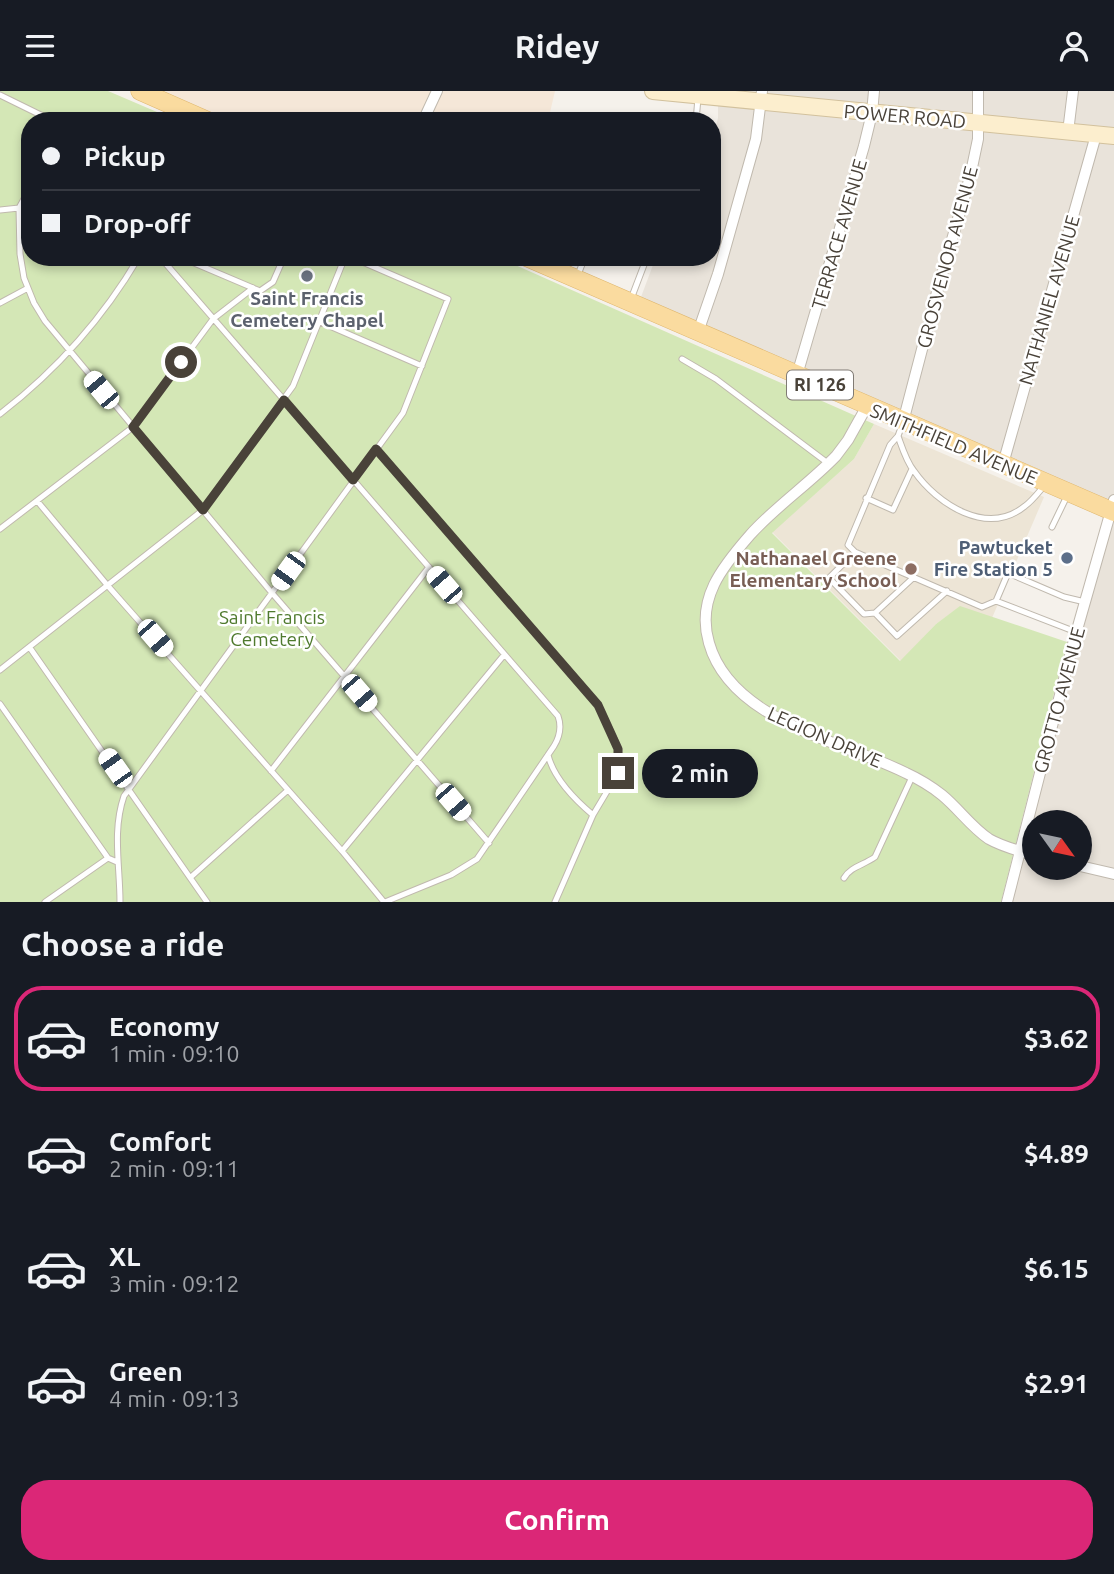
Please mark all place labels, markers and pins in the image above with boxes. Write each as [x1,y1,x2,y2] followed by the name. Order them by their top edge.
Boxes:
[299,268,315,284] marker: Saint Francis Cemetery Chapel
[230,287,384,331] place label: Saint Francis Cemetery Chapel
[934,536,1053,580] place label: Pawtucket Fire Station 5
[730,547,897,591] place label: Nathanael Greene Elementary School
[1059,550,1075,566] marker: Pawtucket Fire Station 5
[903,561,919,577] marker: Nathanael Greene Elementary School

